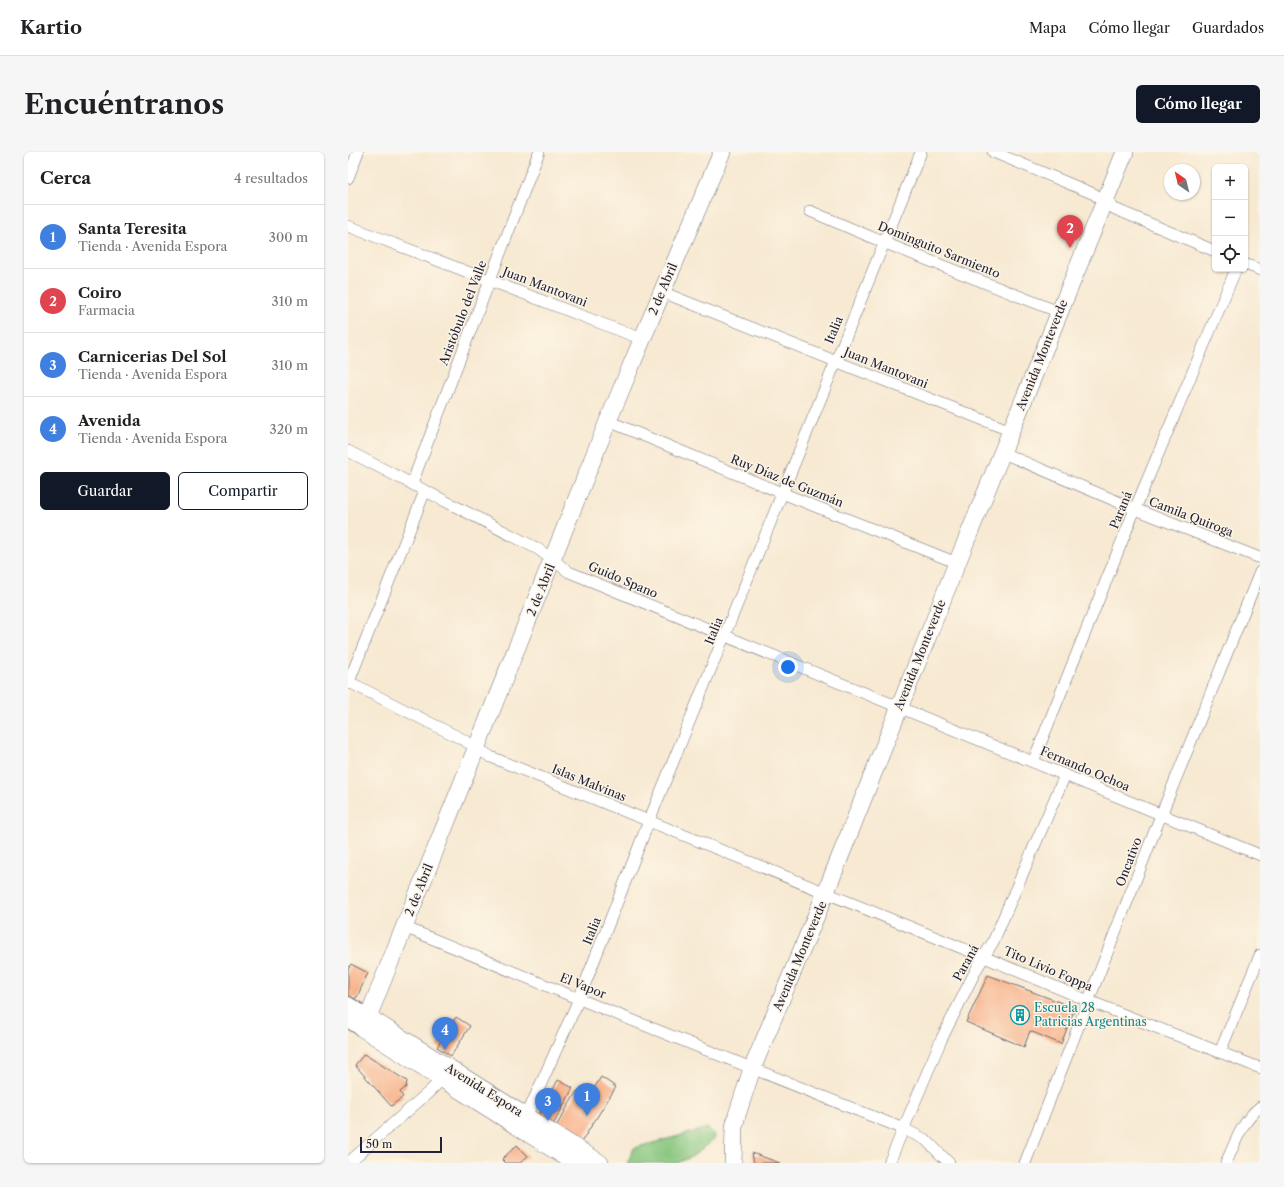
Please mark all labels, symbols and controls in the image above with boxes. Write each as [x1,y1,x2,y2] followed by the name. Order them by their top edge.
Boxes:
[20,16,82,39] text: Kartio
[1029,19,1066,37] text: Mapa
[1088,19,1170,37] text: Cómo llegar
[1192,19,1264,37] text: Guardados
[1136,85,1260,123] button: Cómo llegar
[24,87,224,121] text: Encuéntranos
[1164,164,1200,200] north arrow
[1212,164,1248,272] map controls
[1212,164,1248,200] button: +
[40,168,91,188] text: Cerca
[234,170,308,186] text: 4 resultados
[1212,200,1248,236] button: −
[1057,215,1083,248] pin: 2
[876,218,1003,281] street label: Dominguito Sarmiento
[78,219,187,238] text: Santa Teresita
[50,229,56,245] text: 1
[269,229,308,245] text: 300 m
[1212,236,1248,272] button: locate
[78,238,227,254] text: Tienda · Avenida Espora
[435,258,490,368] street label: Aristóbulo del Valle
[645,260,680,317] street label: 2 de Abril
[499,263,590,310] street label: Juan Mantovani
[78,283,122,302] text: Coiro
[49,293,57,309] text: 2
[272,293,308,309] text: 310 m
[1012,297,1071,413] street label: Avenida Monteverde
[78,302,135,318] text: Farmacia
[821,313,846,346] street label: Italia
[840,343,931,391] street label: Juan Mantovani
[78,347,227,366] text: Carnicerias Del Sol
[49,357,57,373] text: 3
[272,357,308,373] text: 310 m
[78,366,227,382] text: Tienda · Avenida Espora
[78,411,141,430] text: Avenida
[49,421,57,437] text: 4
[270,421,308,437] text: 320 m
[78,430,227,446] text: Tienda · Avenida Espora
[729,451,846,510] street label: Ruy Díaz de Guzmán
[40,472,170,510] button: Guardar
[178,472,308,510] button: Compartir
[1106,488,1135,531] street label: Paraná
[1147,494,1236,540] street label: Camila Quiroga
[586,558,660,601] street label: Guido Spano
[523,561,558,618] street label: 2 de Abril
[890,597,949,713] street label: Avenida Monteverde
[701,614,726,647] street label: Italia
[778,657,798,677] your location
[1038,743,1133,794] street label: Fernando Ochoa
[550,761,629,804] street label: Islas Malvinas
[1112,835,1145,889] street label: Oncativo
[401,861,436,918] street label: 2 de Abril
[769,898,830,1014] street label: Avenida Monteverde
[579,914,604,947] street label: Italia
[949,941,982,984] street label: Paraná
[1001,943,1096,994] street label: Tito Livio Foppa
[558,970,608,1002] street label: El Vapor
[1034,1000,1147,1029] place label: Escuela 28 Patricias Argentinas
[1009,1004,1031,1026] building icon: Escuela 28 Patricias Argentinas
[432,1017,458,1050] pin: 4
[442,1059,526,1120] street label: Avenida Espora
[574,1083,600,1116] pin: 1
[535,1088,561,1121] pin: 3
[360,1135,442,1154] scale bar
[366,1137,392,1151] text: 50 m

